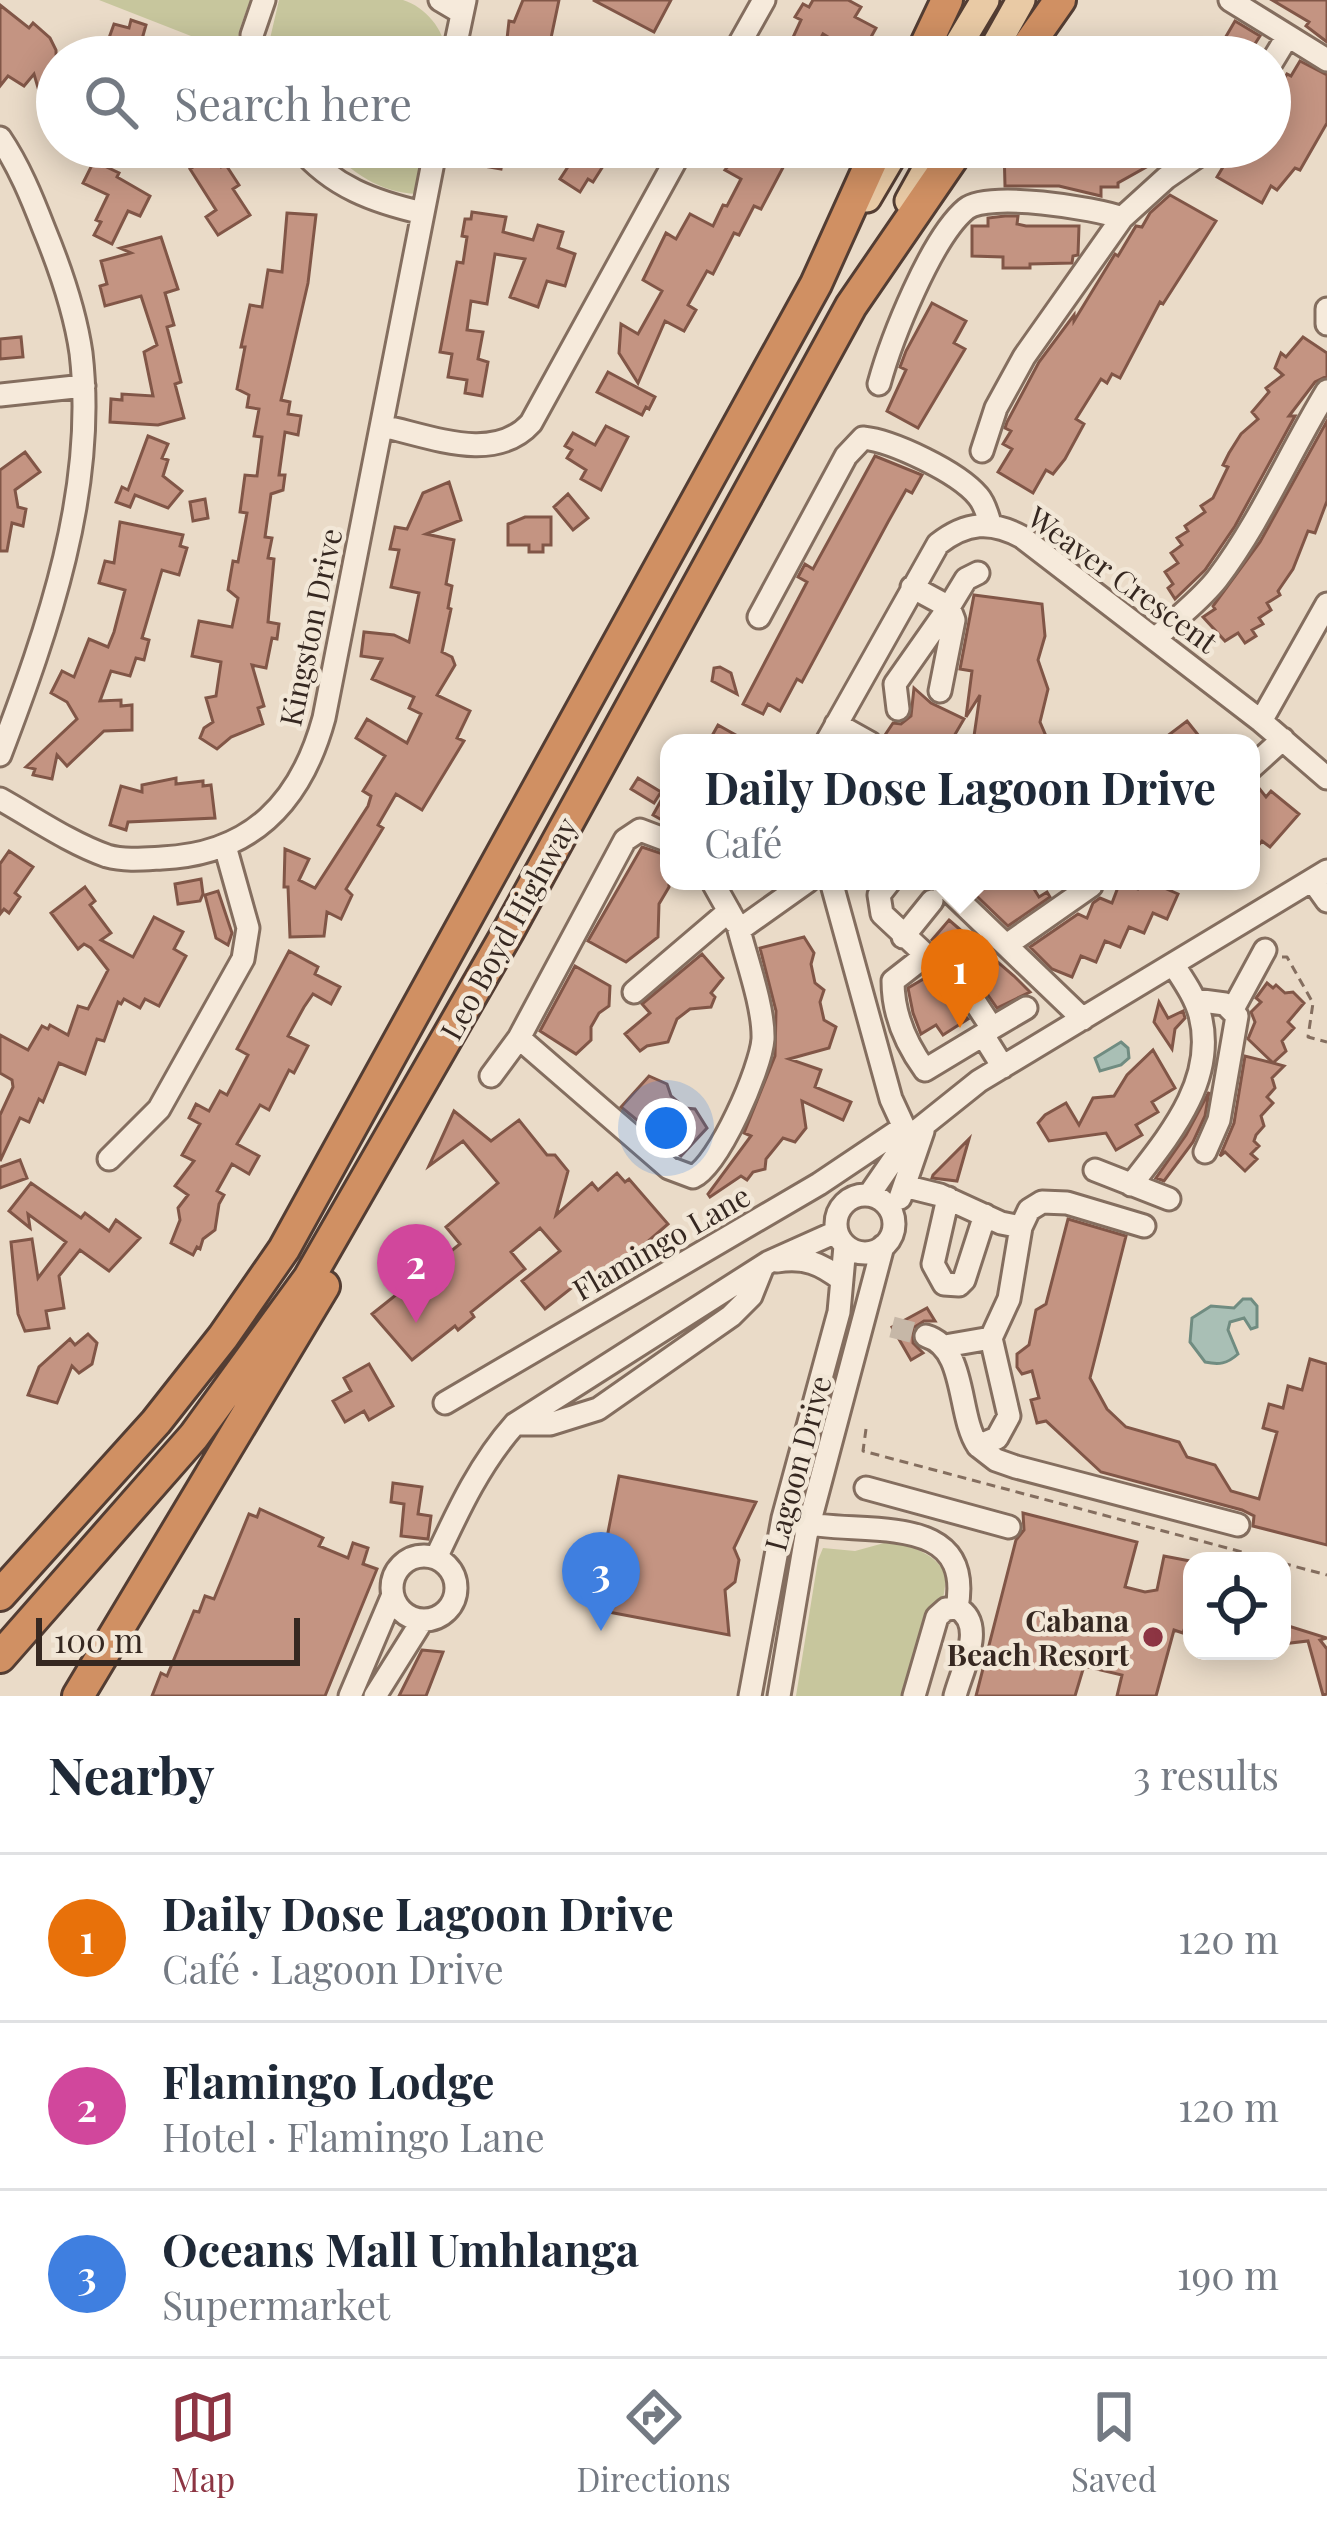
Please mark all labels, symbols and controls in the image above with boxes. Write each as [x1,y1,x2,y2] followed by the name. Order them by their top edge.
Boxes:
[36,36,1291,168] search box
[78,69,144,135] icon: search
[174,72,412,132] text: Search here
[1019,496,1226,662] street label: Weaver Crescent
[270,525,350,729] street label: Kingston Drive
[660,734,1260,890] popup
[704,756,1216,816] text: Daily Dose Lagoon Drive
[430,809,586,1047] street label: Leo Boyd Highway
[704,816,782,868] text: Café
[921,929,999,1028] pin: 1
[636,1098,696,1158] your location
[565,1175,757,1309] street label: Flamingo Lane
[377,1224,455,1323] pin: 2
[754,1371,840,1555] street label: Lagoon Drive
[562,1532,640,1631] pin: 3
[1183,1552,1291,1660] map controls
[1183,1552,1291,1660] button: locate
[947,1600,1129,1674] place label: Cabana Beach Resort
[36,1612,300,1665] scale bar
[54,1617,143,1661] text: 100 m
[1140,1624,1166,1650] marker: Cabana Beach Resort
[48,1740,214,1808] text: Nearby
[1133,1748,1279,1800] text: 3 results
[162,1882,674,1942] text: Daily Dose Lagoon Drive
[80,1912,94,1964] text: 1
[1178,1912,1279,1964] text: 120 m
[162,1942,504,1994] text: Café · Lagoon Drive
[162,2050,495,2110] text: Flamingo Lodge
[77,2080,97,2132] text: 2
[1178,2080,1279,2132] text: 120 m
[162,2110,545,2162] text: Hotel · Flamingo Lane
[162,2218,639,2278] text: Oceans Mall Umhlanga
[77,2248,97,2300] text: 3
[1177,2248,1279,2300] text: 190 m
[162,2278,390,2330] text: Supermarket
[170,2384,236,2500] tab: Map
[576,2384,731,2500] tab: Directions
[1071,2384,1157,2500] tab: Saved

